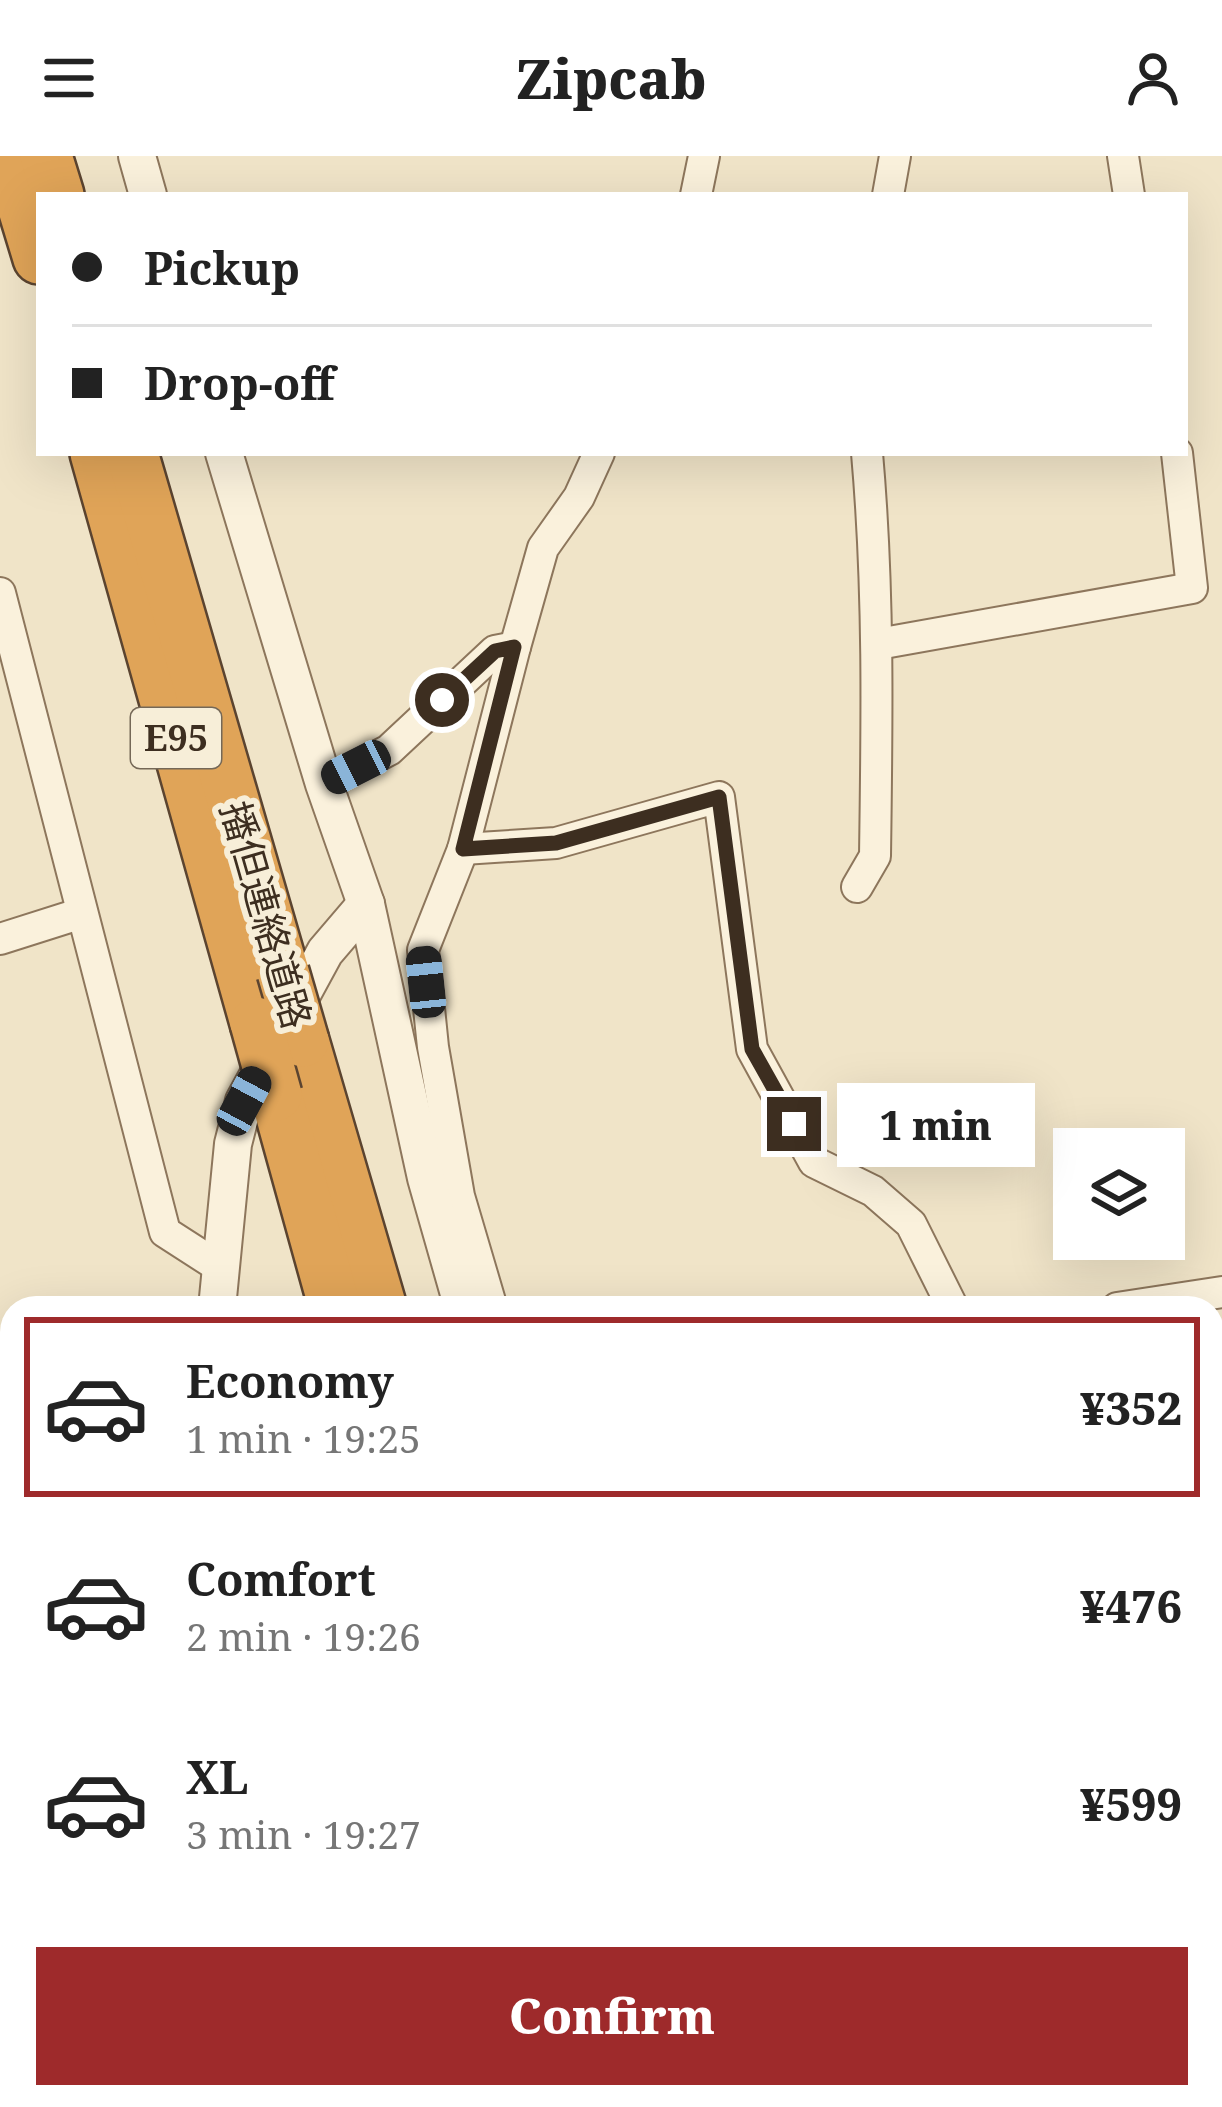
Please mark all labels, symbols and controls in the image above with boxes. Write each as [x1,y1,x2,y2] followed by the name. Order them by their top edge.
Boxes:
[516,41,707,115] text: Zipcab
[36,45,102,111] icon: menu
[1120,45,1186,111] icon: person
[144,237,300,298] text: Pickup
[144,352,335,413] text: Drop-off
[415,673,469,727] route start
[131,708,221,768] road number: E95
[316,735,396,799] car
[210,795,325,1034] street label: 播但連絡道路
[404,944,448,1020] car
[211,1061,277,1141] car
[836,1082,1034,1166] callout: 1 min
[767,1097,821,1151] route end
[880,1098,992,1151] text: 1 min
[1053,1128,1185,1260] map controls
[1053,1128,1185,1260] button: layers
[186,1350,394,1411] text: Economy
[42,1353,150,1461] icon: car
[1080,1377,1182,1438] text: ¥352
[186,1411,421,1464] text: 1 min · 19:25
[186,1548,376,1609] text: Comfort
[42,1551,150,1659] icon: car
[1080,1575,1182,1636] text: ¥476
[186,1609,421,1662] text: 2 min · 19:26
[186,1746,248,1807] text: XL
[42,1749,150,1857] icon: car
[1080,1773,1182,1834] text: ¥599
[186,1807,421,1860] text: 3 min · 19:27
[36,1947,1188,2085] button: Confirm

